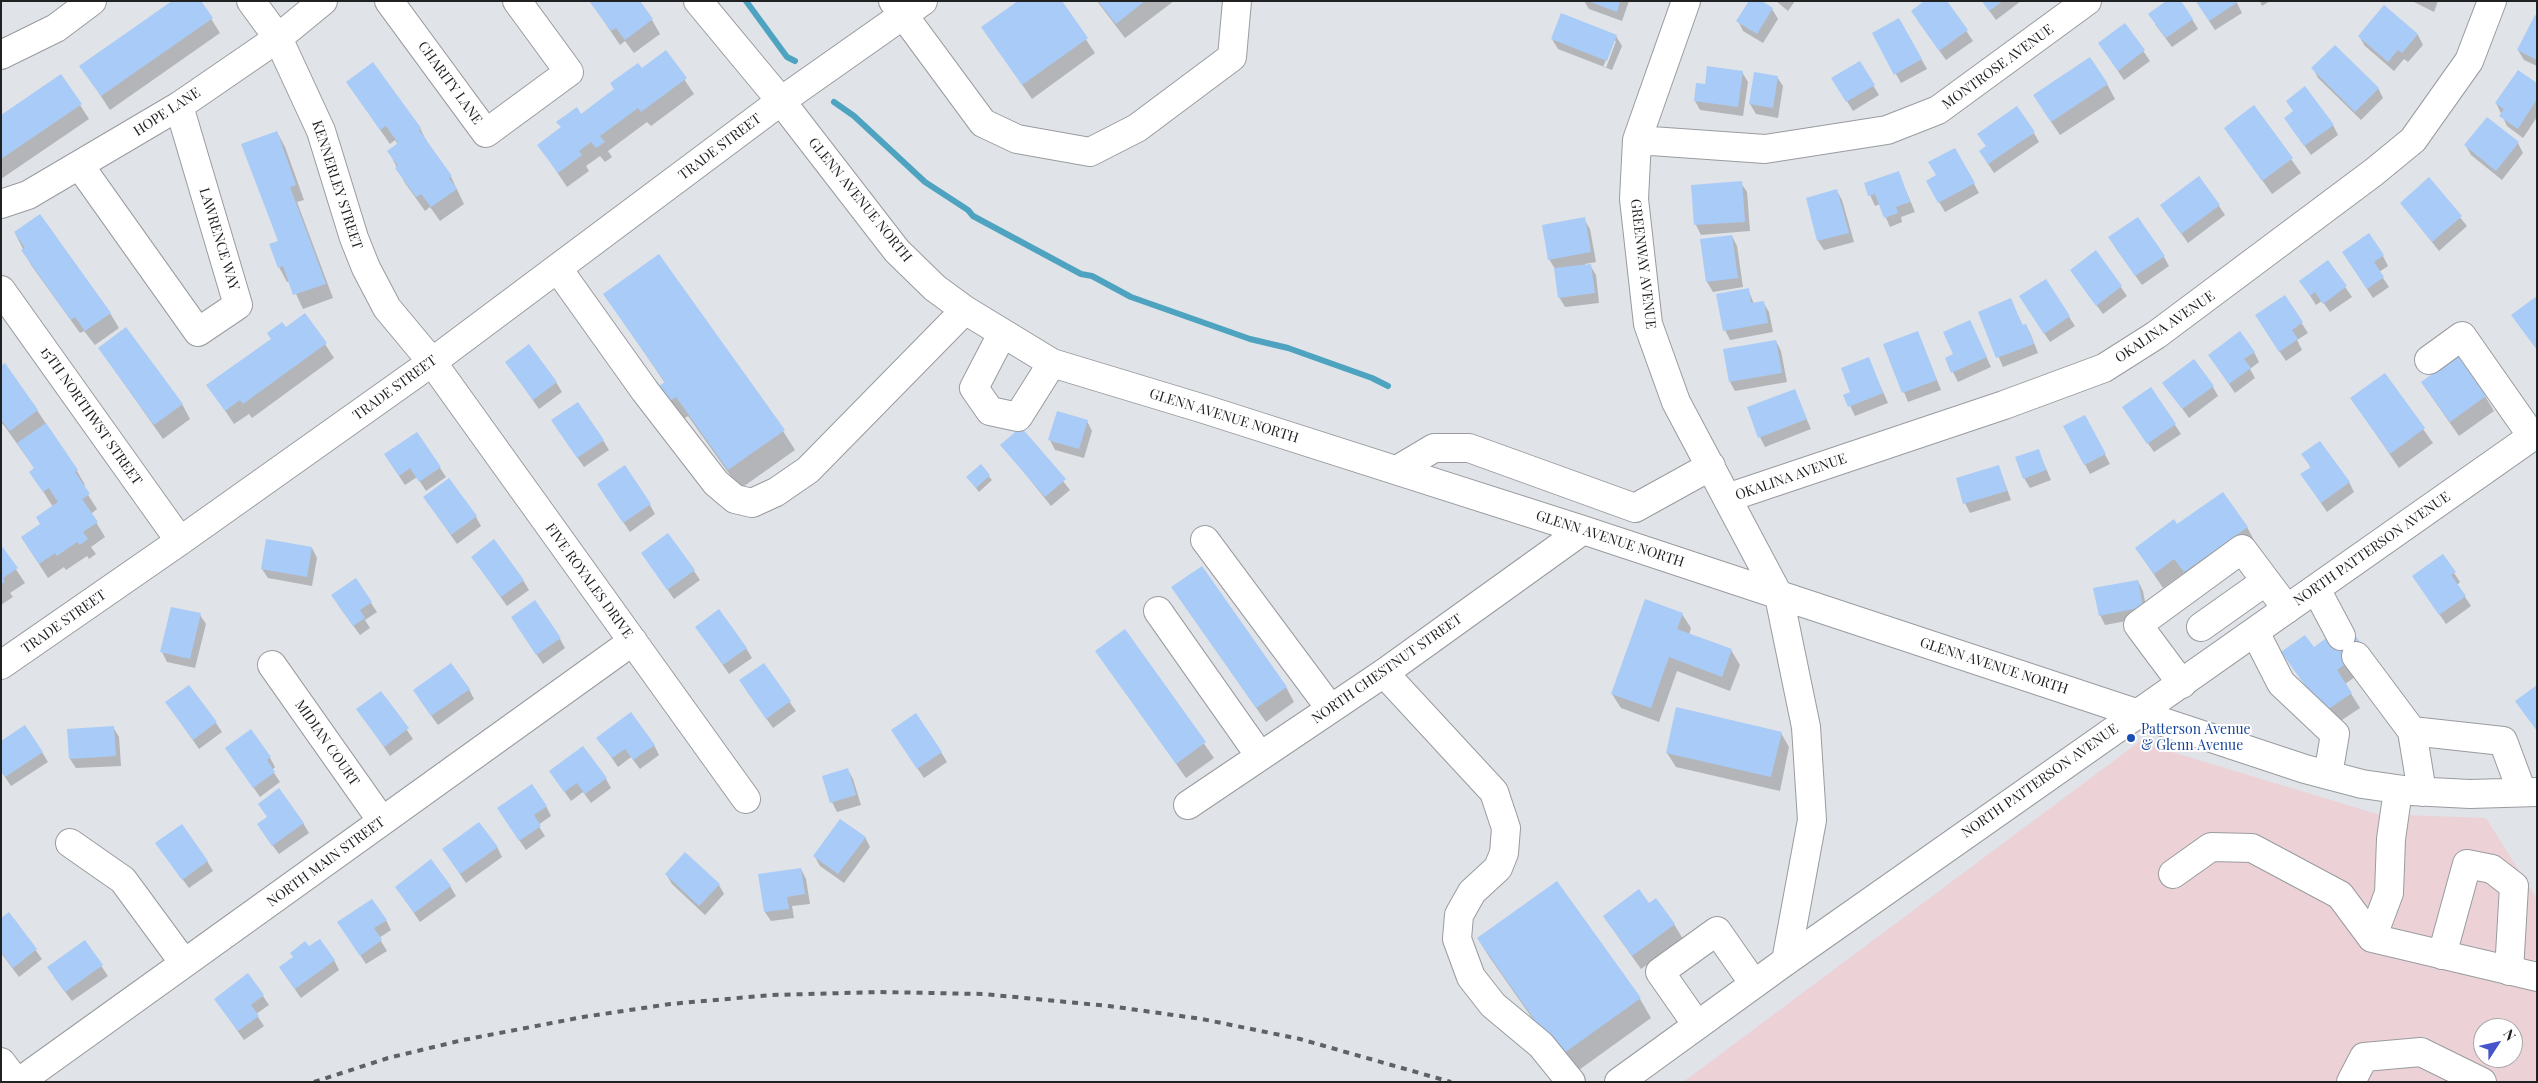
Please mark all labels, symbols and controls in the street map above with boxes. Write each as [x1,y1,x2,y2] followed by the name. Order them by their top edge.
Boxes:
[1939,21,2057,113] street label: MONTROSE AVENUE
[414,38,486,128] street label: CHARITY LANE
[131,84,203,140] street label: HOPE LANE
[675,110,765,184] street label: TRADE STREET
[308,118,366,252] street label: KENNERLEY STREET
[805,134,915,266] street label: GLENN AVENUE NORTH
[195,186,243,292] street label: LAWRENCE WAY
[1627,198,1659,330] street label: GREENWAY AVENUE
[2112,287,2218,367] street label: OKALINA AVENUE
[37,343,145,489] street label: 15TH NORTHWST STREET
[350,352,440,424] street label: TRADE STREET
[1147,385,1301,447] street label: GLENN AVENUE NORTH
[1733,450,1849,504] street label: OKALINA AVENUE
[2291,488,2453,610] street label: NORTH PATTERSON AVENUE
[1534,507,1686,571] street label: GLENN AVENUE NORTH
[542,520,636,642] street label: FIVE ROYALES DRIVE
[18,587,110,657] street label: TRADE STREET
[1309,611,1465,727] street label: NORTH CHESTNUT STREET
[1918,634,2070,698] street label: GLENN AVENUE NORTH
[291,697,363,789] street label: MIDIAN COURT
[1959,720,2121,842] street label: NORTH PATTERSON AVENUE
[2141,722,2251,754] place label: Patterson Avenue & Glenn Avenue
[2125,732,2137,744] marker: Patterson Avenue & Glenn Avenue
[264,814,388,910] street label: NORTH MAIN STREET
[2473,1018,2523,1068] north arrow
[2499,1025,2521,1044] text: N

